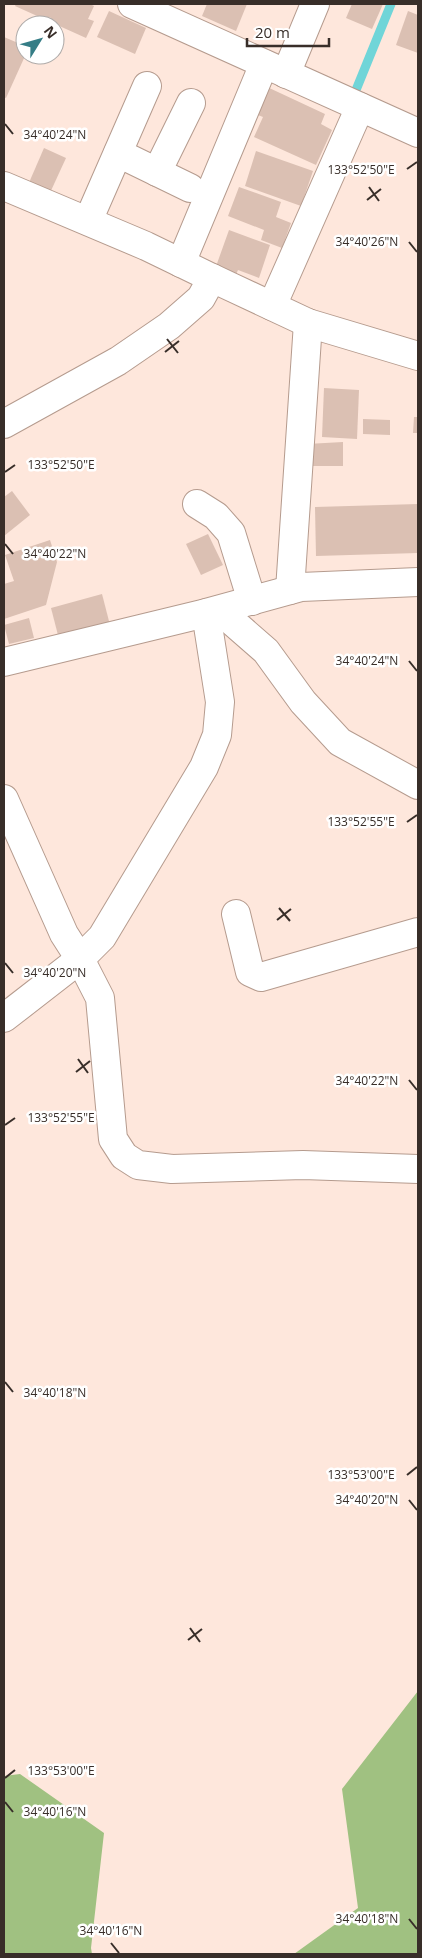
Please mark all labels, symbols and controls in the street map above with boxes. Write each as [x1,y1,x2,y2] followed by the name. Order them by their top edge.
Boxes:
[15,15,65,65] north arrow
[247,15,330,47] scale bar
[40,22,62,42] text: N
[255,22,290,42] text: 20 m
[24,126,86,143] text: 34°40'24"N
[327,161,395,178] text: 133°52'50"E
[336,233,398,250] text: 34°40'26"N
[27,456,95,473] text: 133°52'50"E
[24,545,86,562] text: 34°40'22"N
[336,652,398,669] text: 34°40'24"N
[327,813,395,830] text: 133°52'55"E
[24,964,86,981] text: 34°40'20"N
[336,1072,398,1089] text: 34°40'22"N
[27,1109,95,1126] text: 133°52'55"E
[24,1384,86,1401] text: 34°40'18"N
[327,1466,395,1483] text: 133°53'00"E
[336,1491,398,1508] text: 34°40'20"N
[27,1762,95,1779] text: 133°53'00"E
[24,1803,86,1820] text: 34°40'16"N
[336,1910,398,1927] text: 34°40'18"N
[80,1922,142,1939] text: 34°40'16"N

